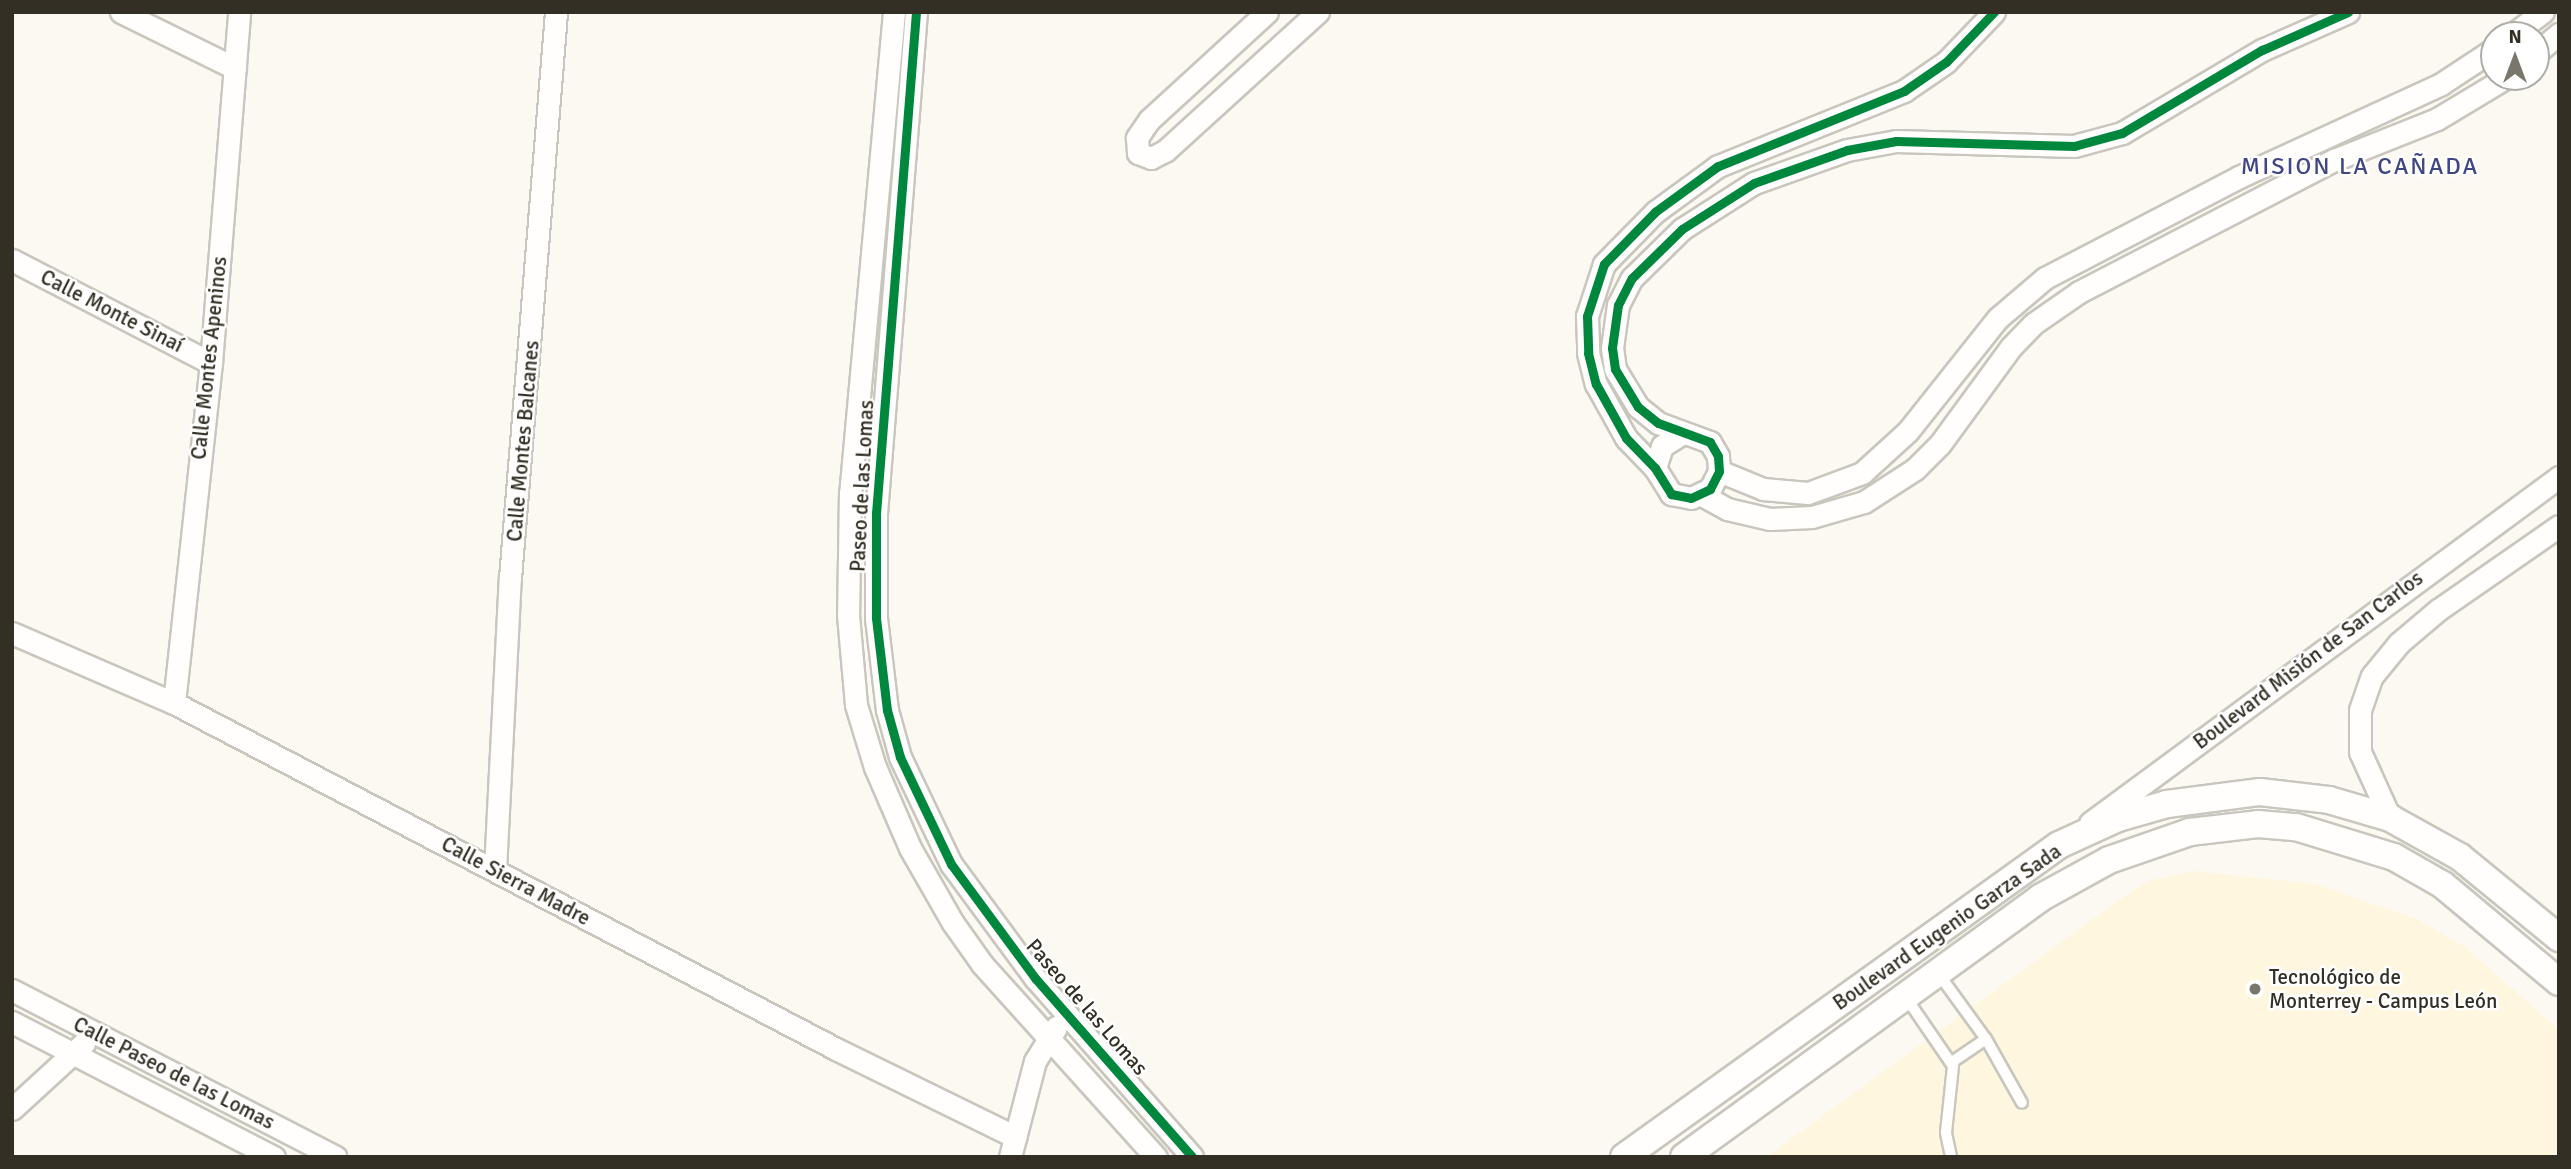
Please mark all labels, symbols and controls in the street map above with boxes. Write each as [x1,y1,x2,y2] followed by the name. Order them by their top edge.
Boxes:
[2480,21,2550,91] north arrow
[2508,25,2522,49] text: N
[2243,153,2477,181] district label: MISION LA CAÑADA
[186,255,232,461] street label: Calle Montes Apeninos
[36,264,188,358] street label: Calle Monte Sinaí
[502,339,544,543] street label: Calle Montes Balcanes
[845,399,879,573] street label: Paseo de las Lomas
[2188,565,2428,755] street label: Boulevard Misión de San Carlos
[437,831,595,931] street label: Calle Sierra Madre
[1828,838,2066,1016] street label: Boulevard Eugenio Garza Sada
[1021,934,1153,1080] street label: Paseo de las Lomas
[2269,964,2497,1014] place label: Tecnológico de Monterrey - Campus León
[2247,981,2263,997] marker: Tecnológico de Monterrey - Campus León
[69,1011,279,1135] street label: Calle Paseo de las Lomas

